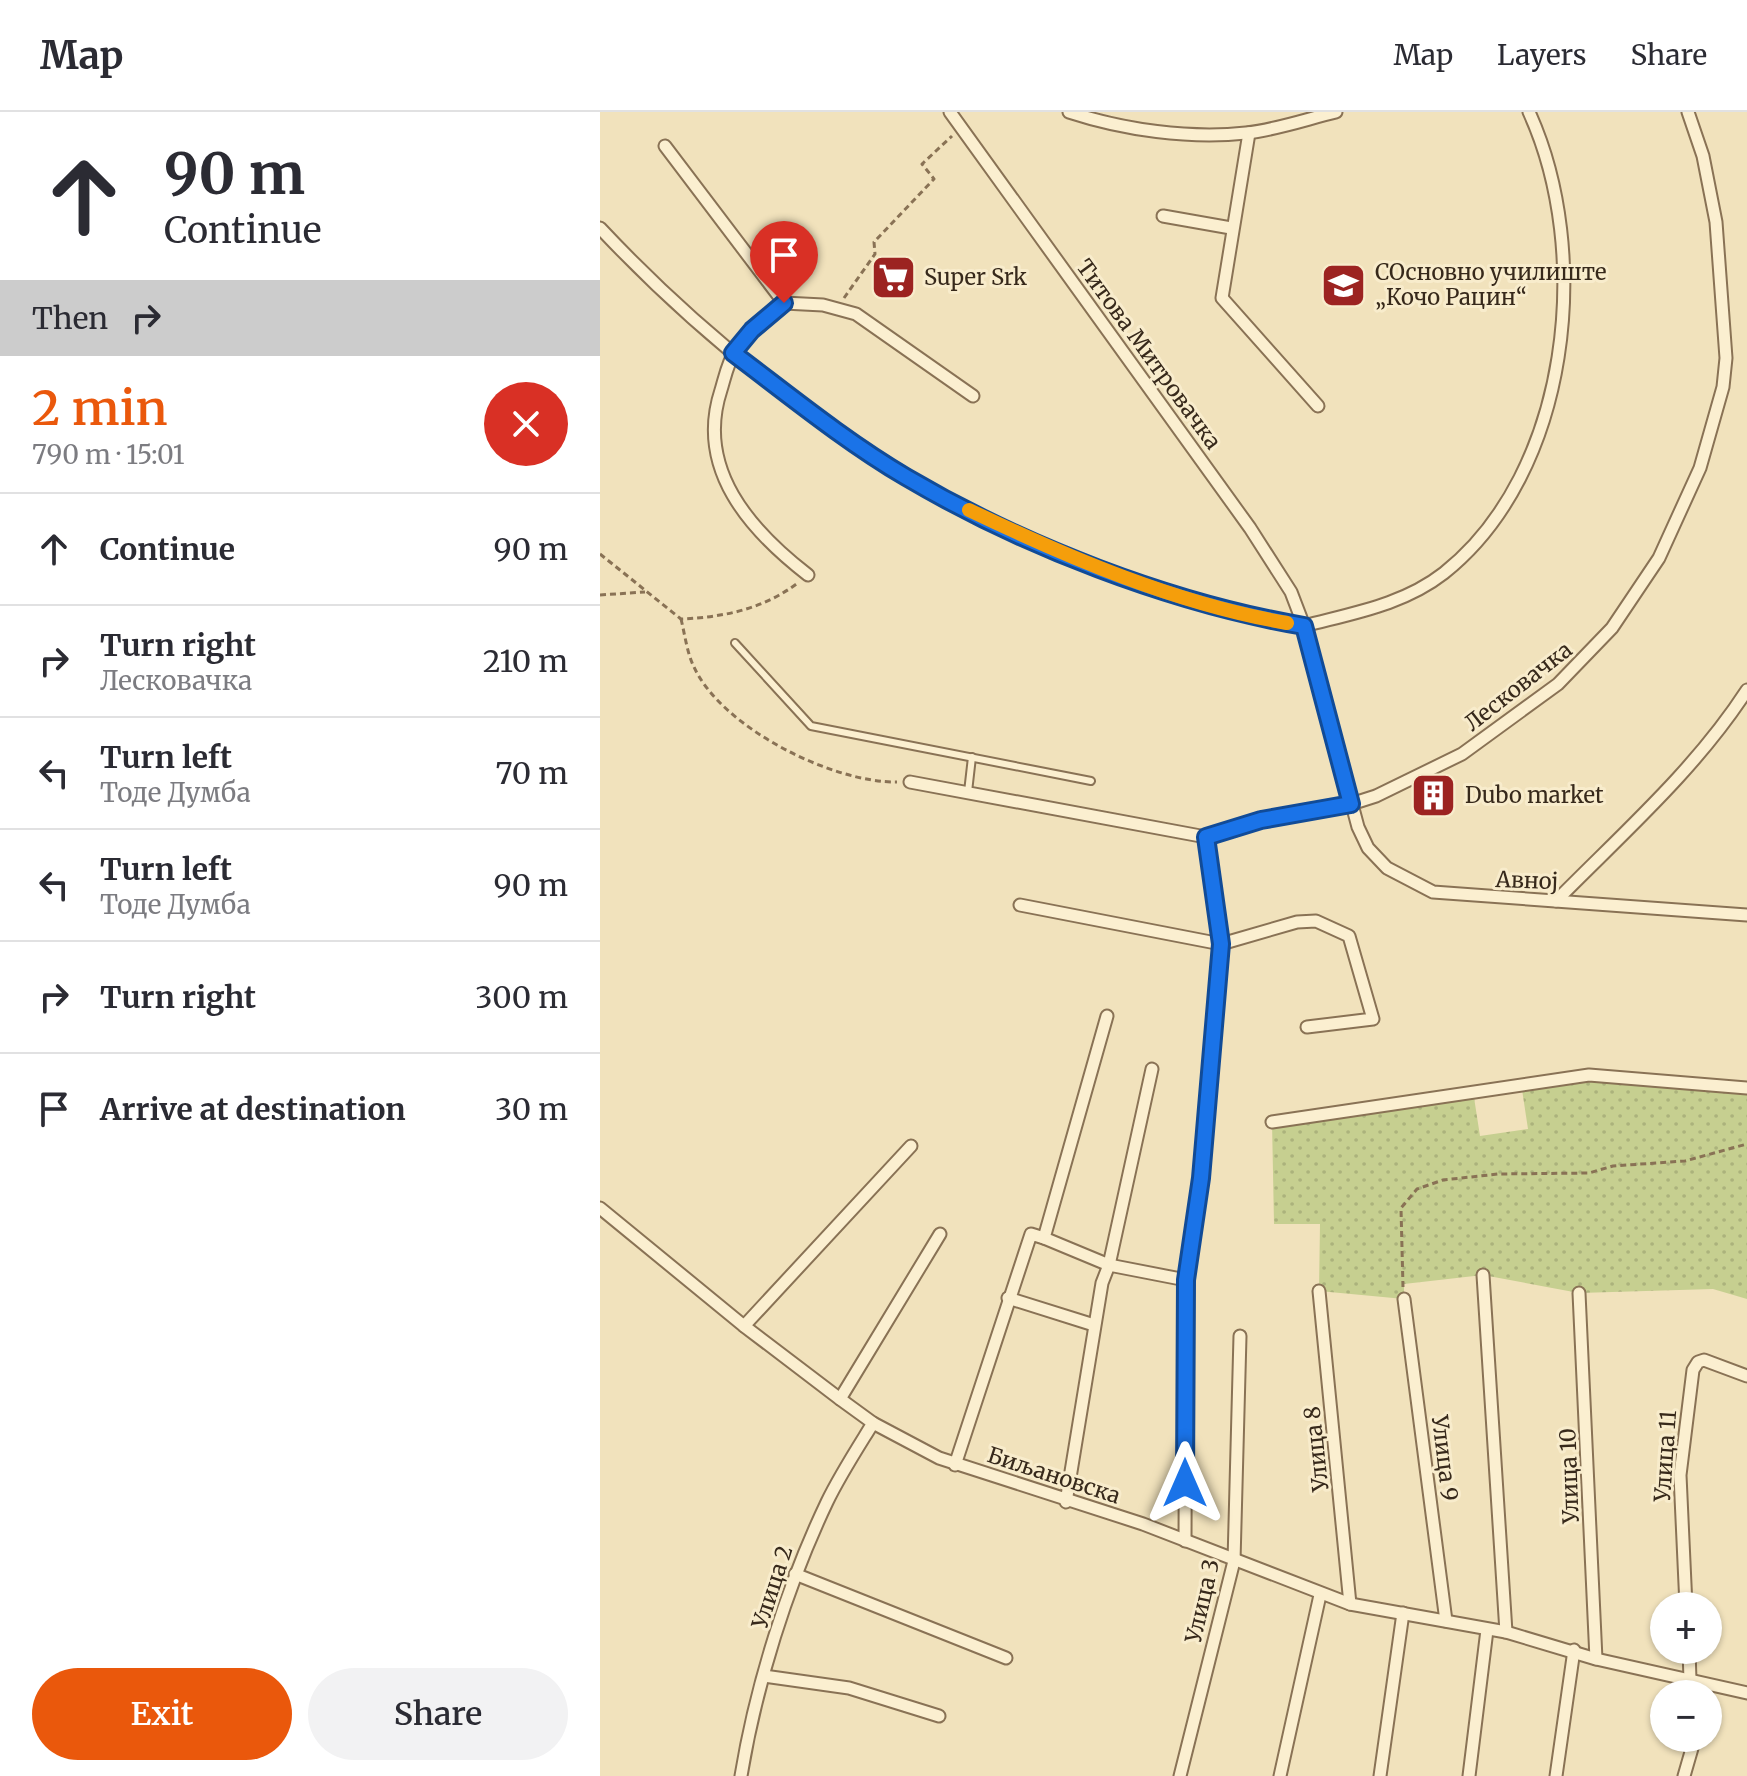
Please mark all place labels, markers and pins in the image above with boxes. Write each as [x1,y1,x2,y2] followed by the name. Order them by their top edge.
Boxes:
[750,221,818,303] pin
[869,253,917,301] supermarket icon: Super Srk
[1375,258,1607,311] place label: СОсновно училиште „Кочо Рацин“
[1320,261,1368,309] school or university icon: СОсновно училиште „Кочо Рацин“
[924,263,1027,291] place label: Super Srk
[1410,771,1458,819] building icon: Dubo market
[1465,781,1604,809] place label: Dubo market

